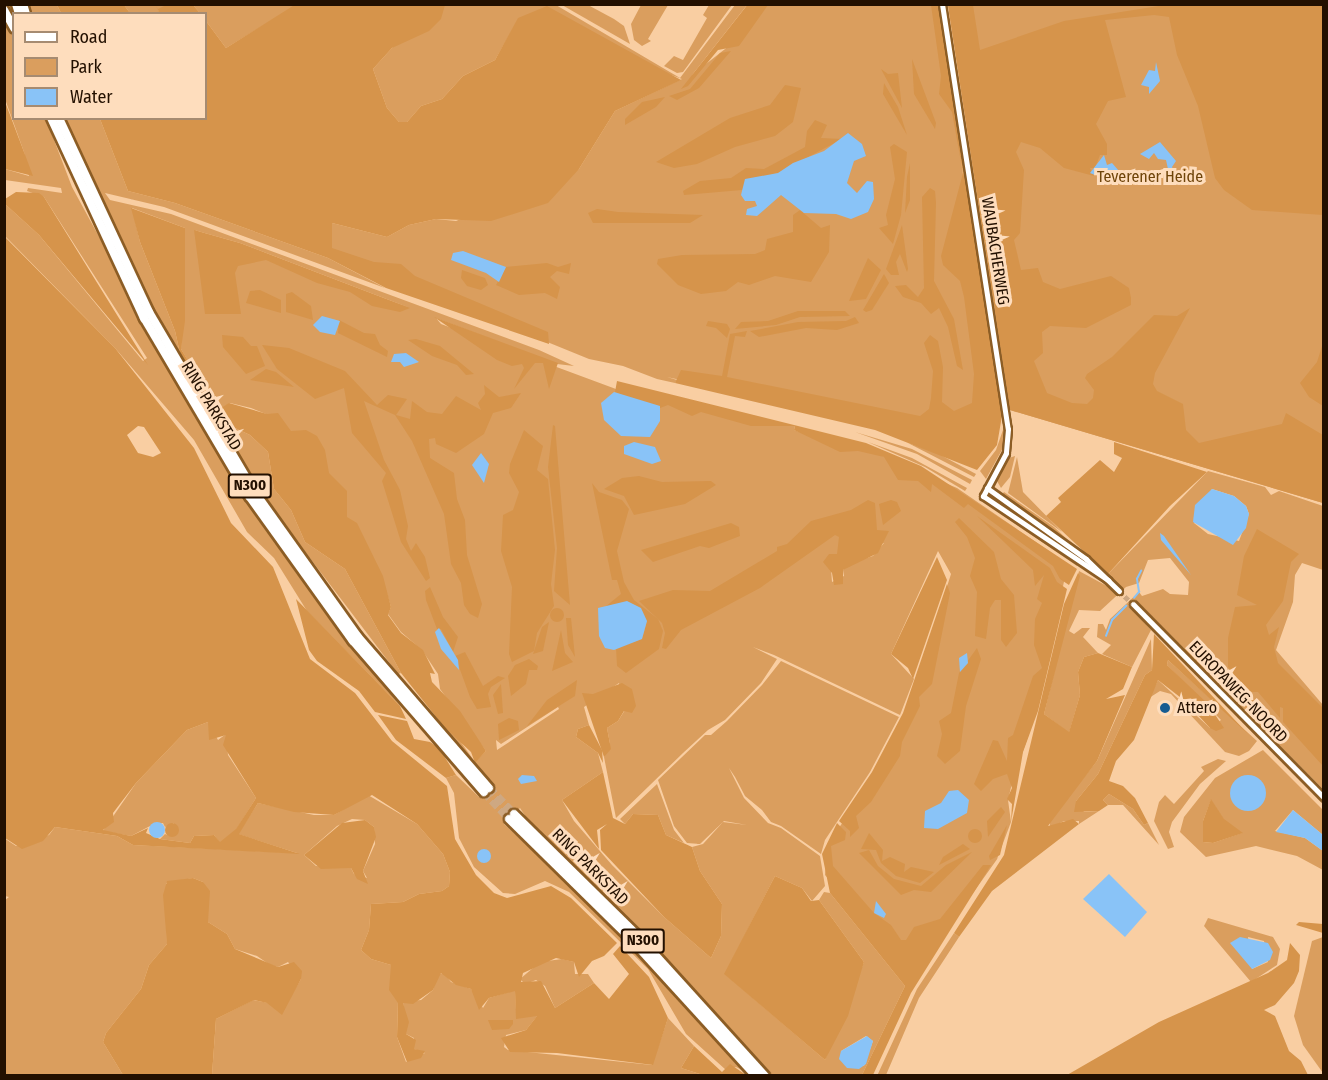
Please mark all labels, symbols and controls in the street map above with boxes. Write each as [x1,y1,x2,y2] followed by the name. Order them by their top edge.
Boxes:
[12,12,207,120] legend
[70,26,107,48] text: Road
[70,56,102,78] text: Park
[70,86,113,108] text: Water
[1097,167,1203,187] park label: Teverener Heide
[977,196,1013,306] street label: WAUBACHERWEG
[177,358,245,454] street label: RING PARKSTAD
[228,474,272,498] road number: N300
[1185,637,1291,747] street label: EUROPAWEG-NOORD
[1177,698,1217,718] place label: Attero
[1158,701,1172,715] marker: Attero
[548,825,632,909] street label: RING PARKSTAD
[620,929,666,953] road number: N300

